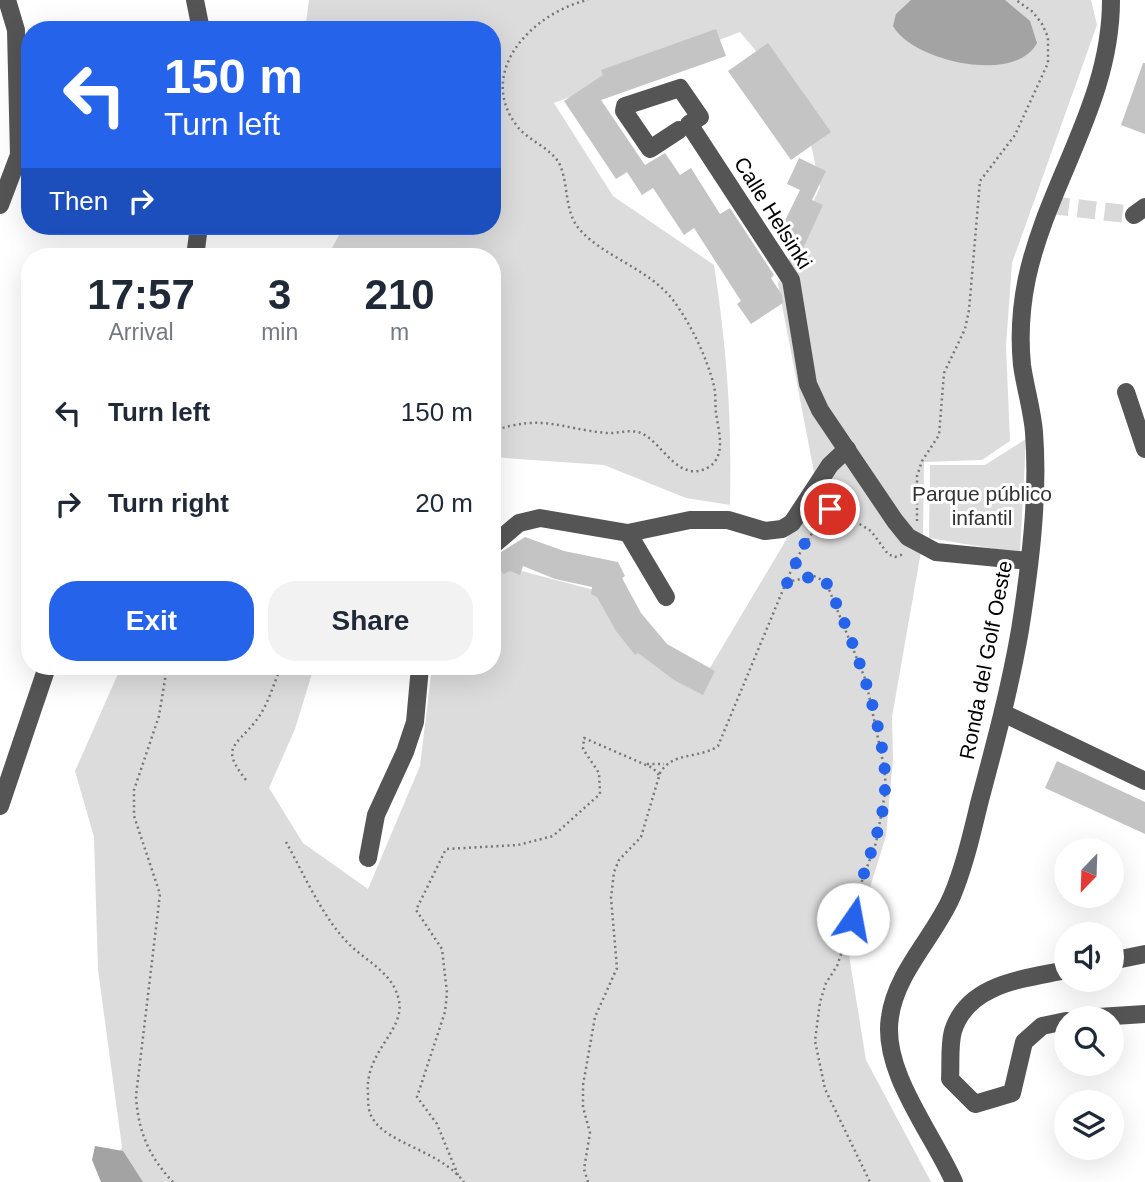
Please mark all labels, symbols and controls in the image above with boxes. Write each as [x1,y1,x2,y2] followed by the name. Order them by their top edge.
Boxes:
[49,49,140,140] icon: left
[164,49,303,103] text: 150 m
[164,106,280,142] text: Turn left
[730,153,817,273] street label: Calle Helsinki
[122,182,160,220] icon: right
[49,186,108,216] text: Then
[87,271,195,318] text: 17:57
[268,271,291,318] text: 3
[365,271,435,318] text: 210
[108,319,174,345] text: Arrival
[261,319,298,345] text: min
[390,319,409,345] text: m
[49,394,87,432] icon: left
[108,397,210,427] text: Turn left
[401,397,473,427] text: 150 m
[800,479,860,539] pin
[912,482,1052,529] park label: Parque público infantil
[49,485,87,523] icon: right
[108,488,229,518] text: Turn right
[415,488,473,518] text: 20 m
[811,490,849,528] icon: arrive
[955,559,1016,761] street label: Ronda del Golf Oeste
[49,581,254,661] button: Exit
[268,581,473,661] button: Share
[1054,838,1124,908] north arrow
[1054,838,1124,1160] map controls
[816,882,890,956] position arrow
[1054,922,1124,992] button: sound
[1054,1006,1124,1076] button: search
[1054,1090,1124,1160] button: layers

